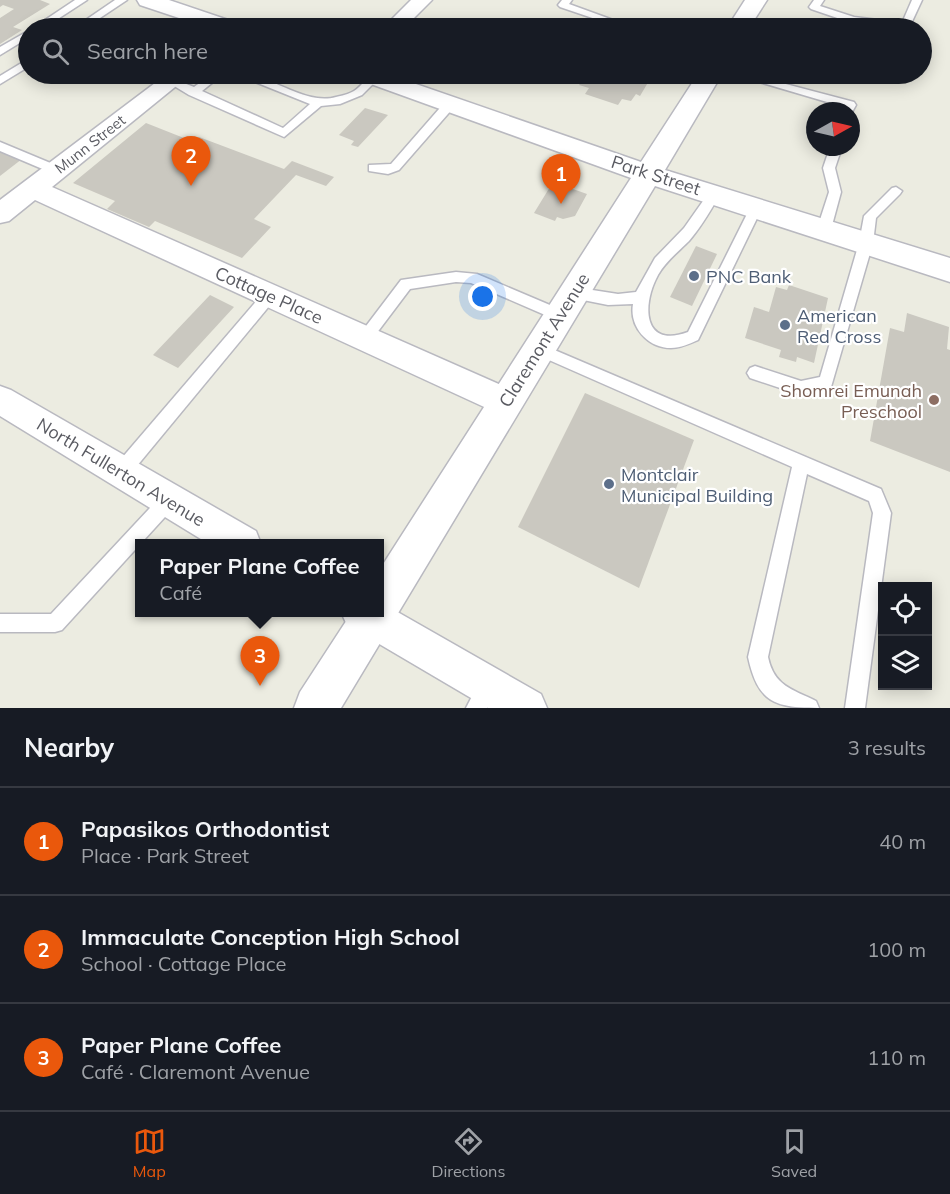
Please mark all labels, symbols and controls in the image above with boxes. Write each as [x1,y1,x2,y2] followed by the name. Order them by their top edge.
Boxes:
[18,18,932,84] search box
[39,35,72,68] icon: search
[87,37,208,65] text: Search here
[806,102,860,156] north arrow
[51,110,129,178] street label: Munn Street
[172,136,210,186] pin: 2
[609,150,703,200] street label: Park Street
[542,154,580,204] pin: 1
[211,261,327,329] street label: Cottage Place
[706,265,792,288] place label: PNC Bank
[493,269,595,411] street label: Claremont Avenue
[687,269,701,283] marker: PNC Bank
[468,282,497,311] your location
[797,304,881,348] place label: American Red Cross
[778,318,792,332] marker: American Red Cross
[780,379,922,423] place label: Shomrei Emunah Preschool
[927,393,941,407] marker: Shomrei Emunah Preschool
[33,413,209,531] street label: North Fullerton Avenue
[621,463,773,507] place label: Montclair Municipal Building
[602,477,616,491] marker: Montclair Municipal Building
[135,539,384,617] popup
[159,552,360,580] text: Paper Plane Coffee
[159,580,202,605] text: Café
[878,582,932,690] map controls
[878,582,932,636] button: locate
[240,636,280,686] pin: 3
[878,636,932,690] button: layers
[24,731,114,764] text: Nearby
[848,735,926,760] text: 3 results
[81,815,329,843] text: Papasikos Orthodontist
[38,829,50,854] text: 1
[879,829,926,854] text: 40 m
[81,843,249,868] text: Place · Park Street
[81,923,460,951] text: Immaculate Conception High School
[38,937,50,962] text: 2
[867,937,926,962] text: 100 m
[81,951,286,976] text: School · Cottage Place
[81,1031,281,1059] text: Paper Plane Coffee
[38,1045,50,1070] text: 3
[867,1045,926,1070] text: 110 m
[81,1059,310,1084] text: Café · Claremont Avenue
[133,1125,166,1181] tab: Map
[431,1125,505,1181] tab: Directions
[771,1125,817,1181] tab: Saved

